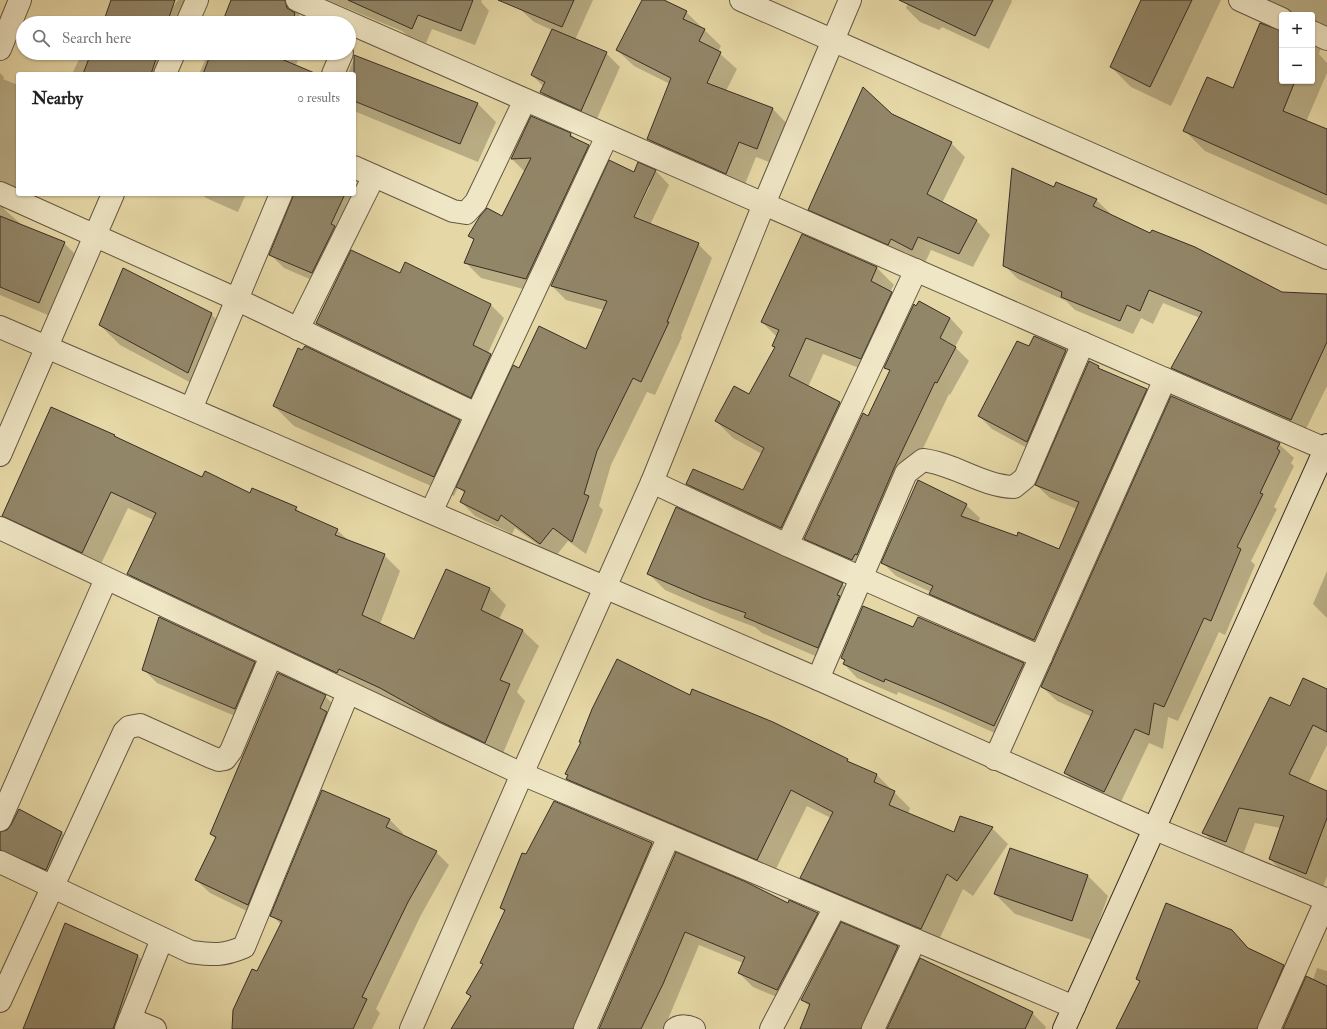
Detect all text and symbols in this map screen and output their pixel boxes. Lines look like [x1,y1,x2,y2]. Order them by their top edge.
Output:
map controls [1279,12,1315,84]
button: + [1279,12,1315,48]
search box [16,16,356,60]
icon: search [30,27,52,49]
text: Search here [62,29,131,48]
button: − [1279,48,1315,84]
text: Nearby [32,88,83,109]
text: 0 results [297,90,340,106]

